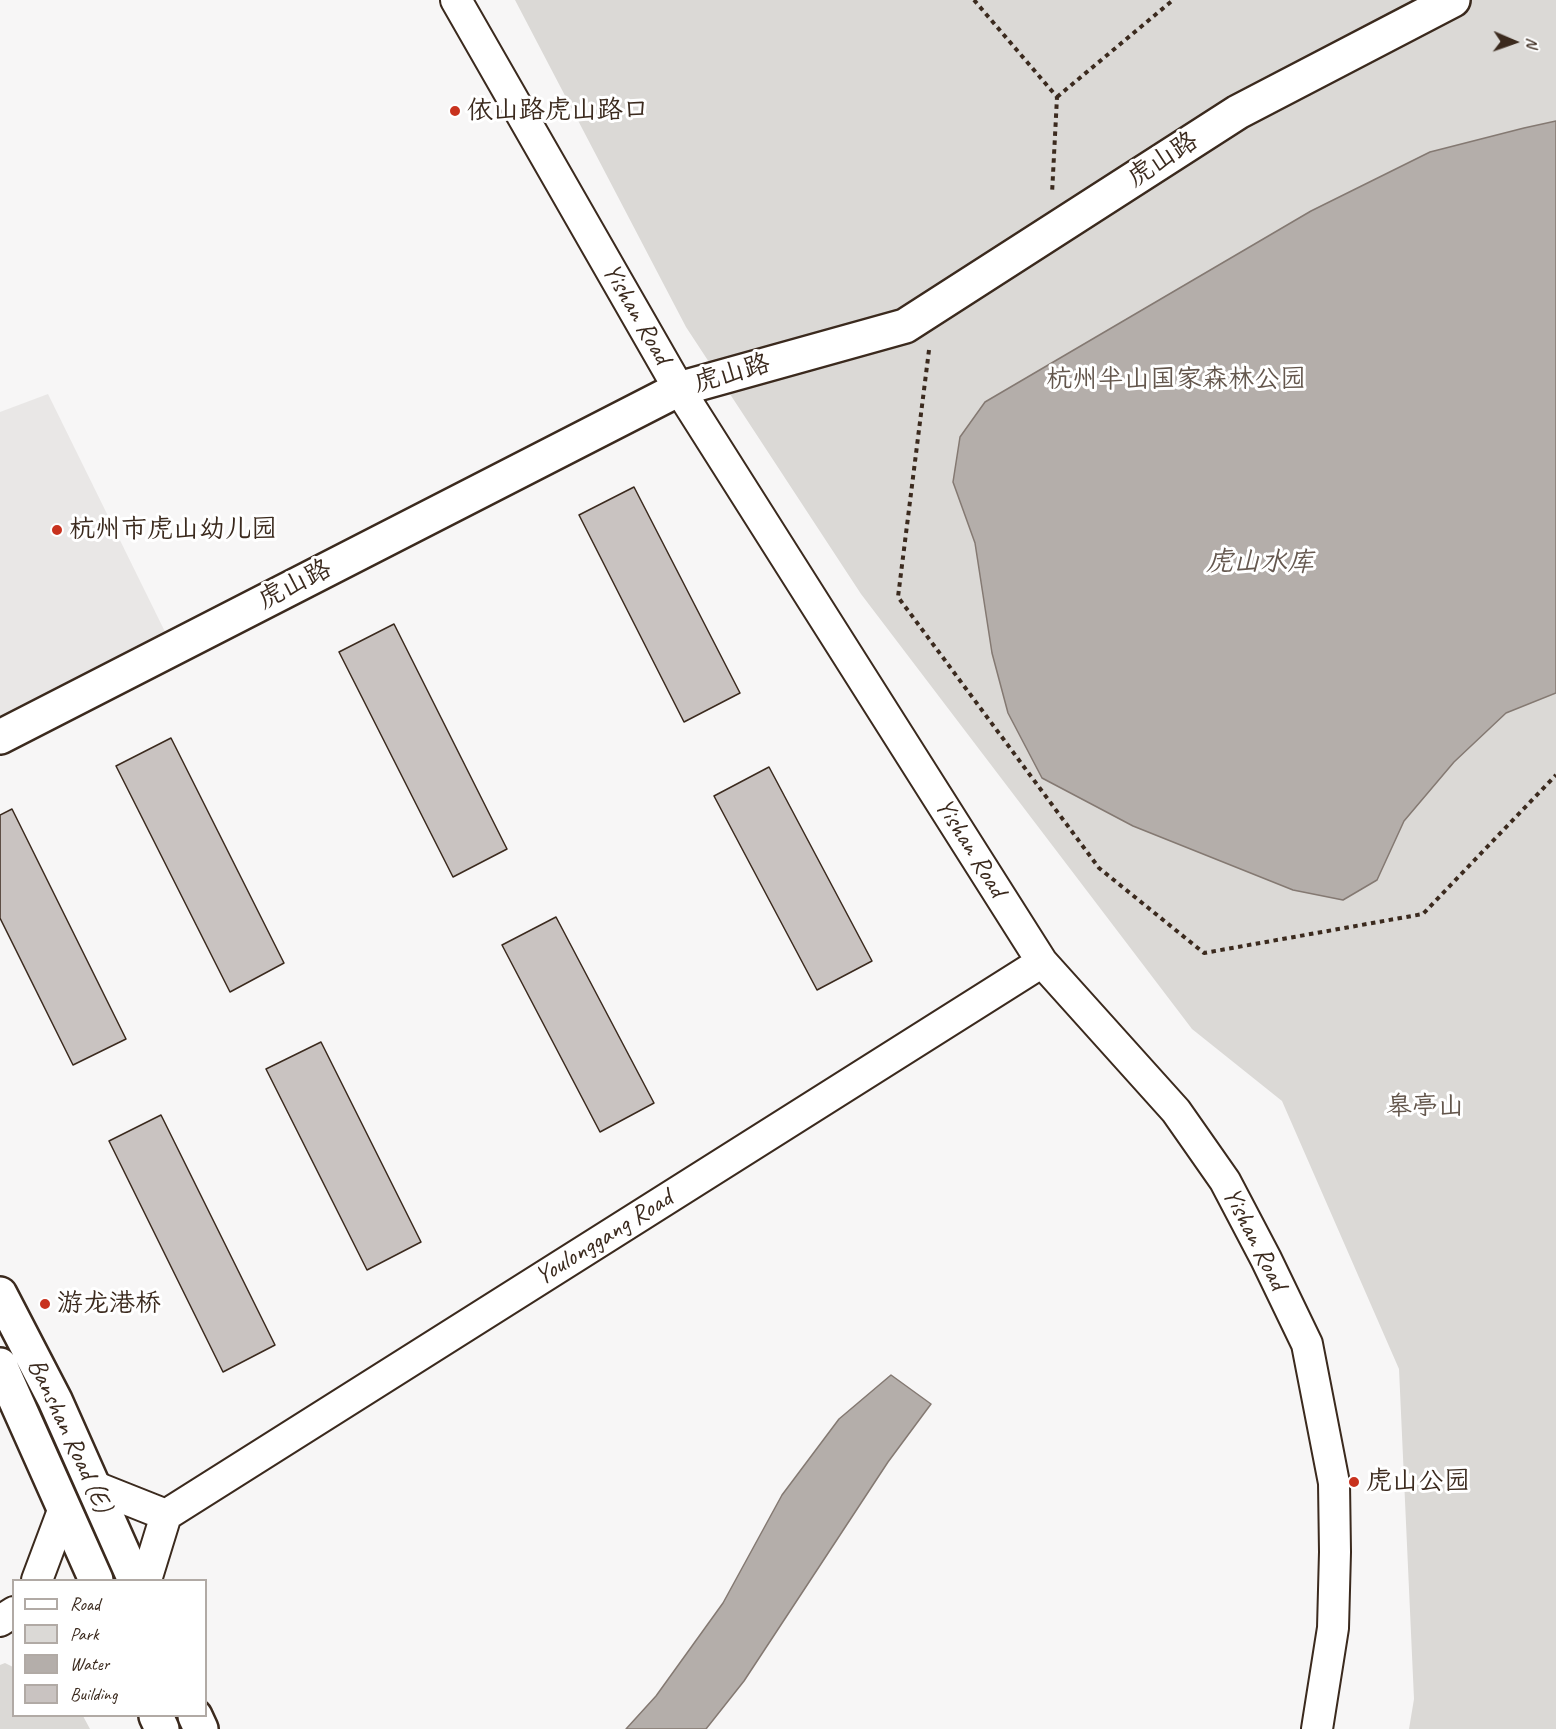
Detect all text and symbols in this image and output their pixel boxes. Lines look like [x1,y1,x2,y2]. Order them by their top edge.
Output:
north arrow [1484,12,1544,72]
text: N [1522,37,1542,48]
place label: 依山路虎山路口 [467,95,649,127]
marker: 依山路虎山路口 [448,104,462,118]
street label: 虎山路 [1122,126,1204,194]
street label: Yishan Road [595,258,677,370]
street label: 虎山路 [690,348,774,400]
park label: 杭州半山国家森林公园 [1046,364,1306,396]
place label: 杭州市虎山幼儿园 [69,514,277,546]
marker: 杭州市虎山幼儿园 [50,523,64,537]
water label: 虎山水库 [1206,547,1314,579]
street label: 虎山路 [253,553,337,617]
street label: Yishan Road [927,793,1013,903]
park label: 皋亭山 [1386,1091,1464,1123]
street label: Youlonggang Road [530,1183,678,1293]
street label: Yishan Road [1215,1183,1293,1295]
place label: 游龙港桥 [57,1288,161,1320]
marker: 游龙港桥 [38,1297,52,1311]
street label: Banshan Road (E) [20,1354,118,1518]
place label: 虎山公园 [1366,1466,1470,1498]
marker: 虎山公园 [1347,1475,1361,1489]
legend [12,1579,207,1717]
text: Road [70,1593,100,1615]
text: Park [70,1623,99,1645]
text: Water [70,1653,109,1675]
text: Building [70,1683,117,1705]

